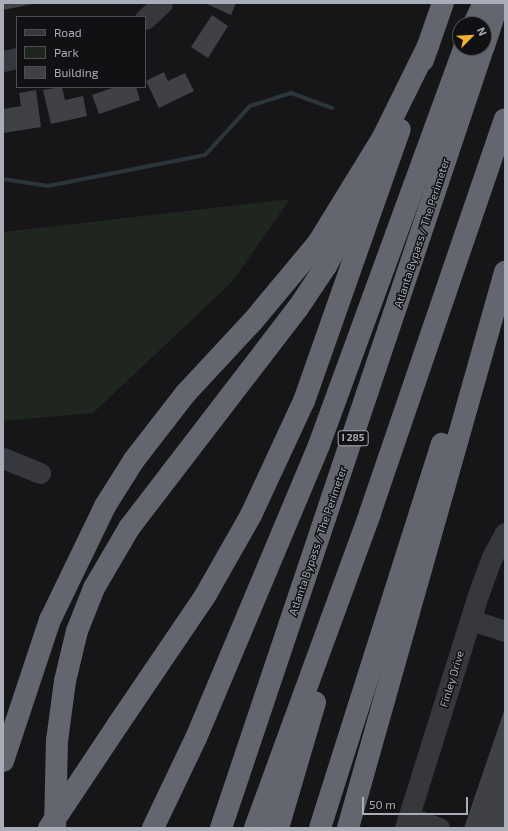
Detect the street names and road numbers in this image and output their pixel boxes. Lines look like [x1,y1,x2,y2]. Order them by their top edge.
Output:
street label: Atlanta Bypass / The Perimeter [391,156,453,310]
road number: I 285 [337,430,369,446]
street label: Atlanta Bypass / The Perimeter [286,465,350,617]
street label: Finley Drive [437,649,467,709]

